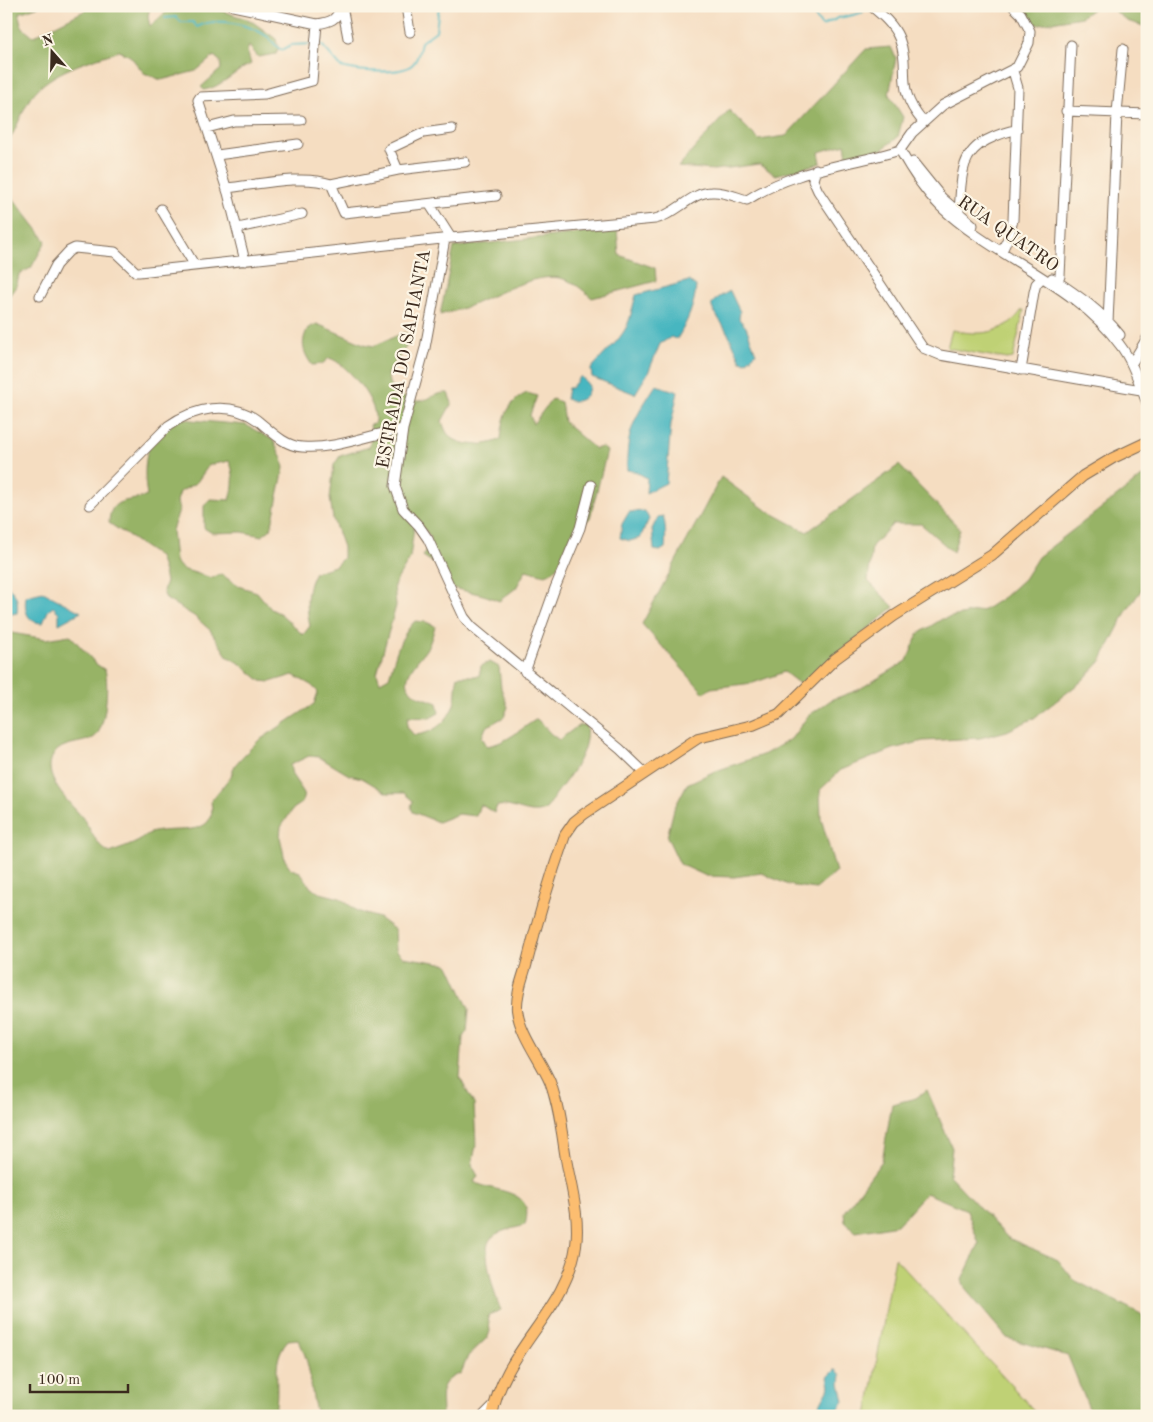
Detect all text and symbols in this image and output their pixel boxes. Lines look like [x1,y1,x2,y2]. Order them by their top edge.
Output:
north arrow [28,28,78,78]
text: N [40,32,56,49]
street label: RUA QUATRO [954,193,1062,275]
street label: ESTRADA DO SAPIANTA [374,248,434,470]
scale bar [30,1362,128,1394]
text: 100 m [38,1373,80,1388]

